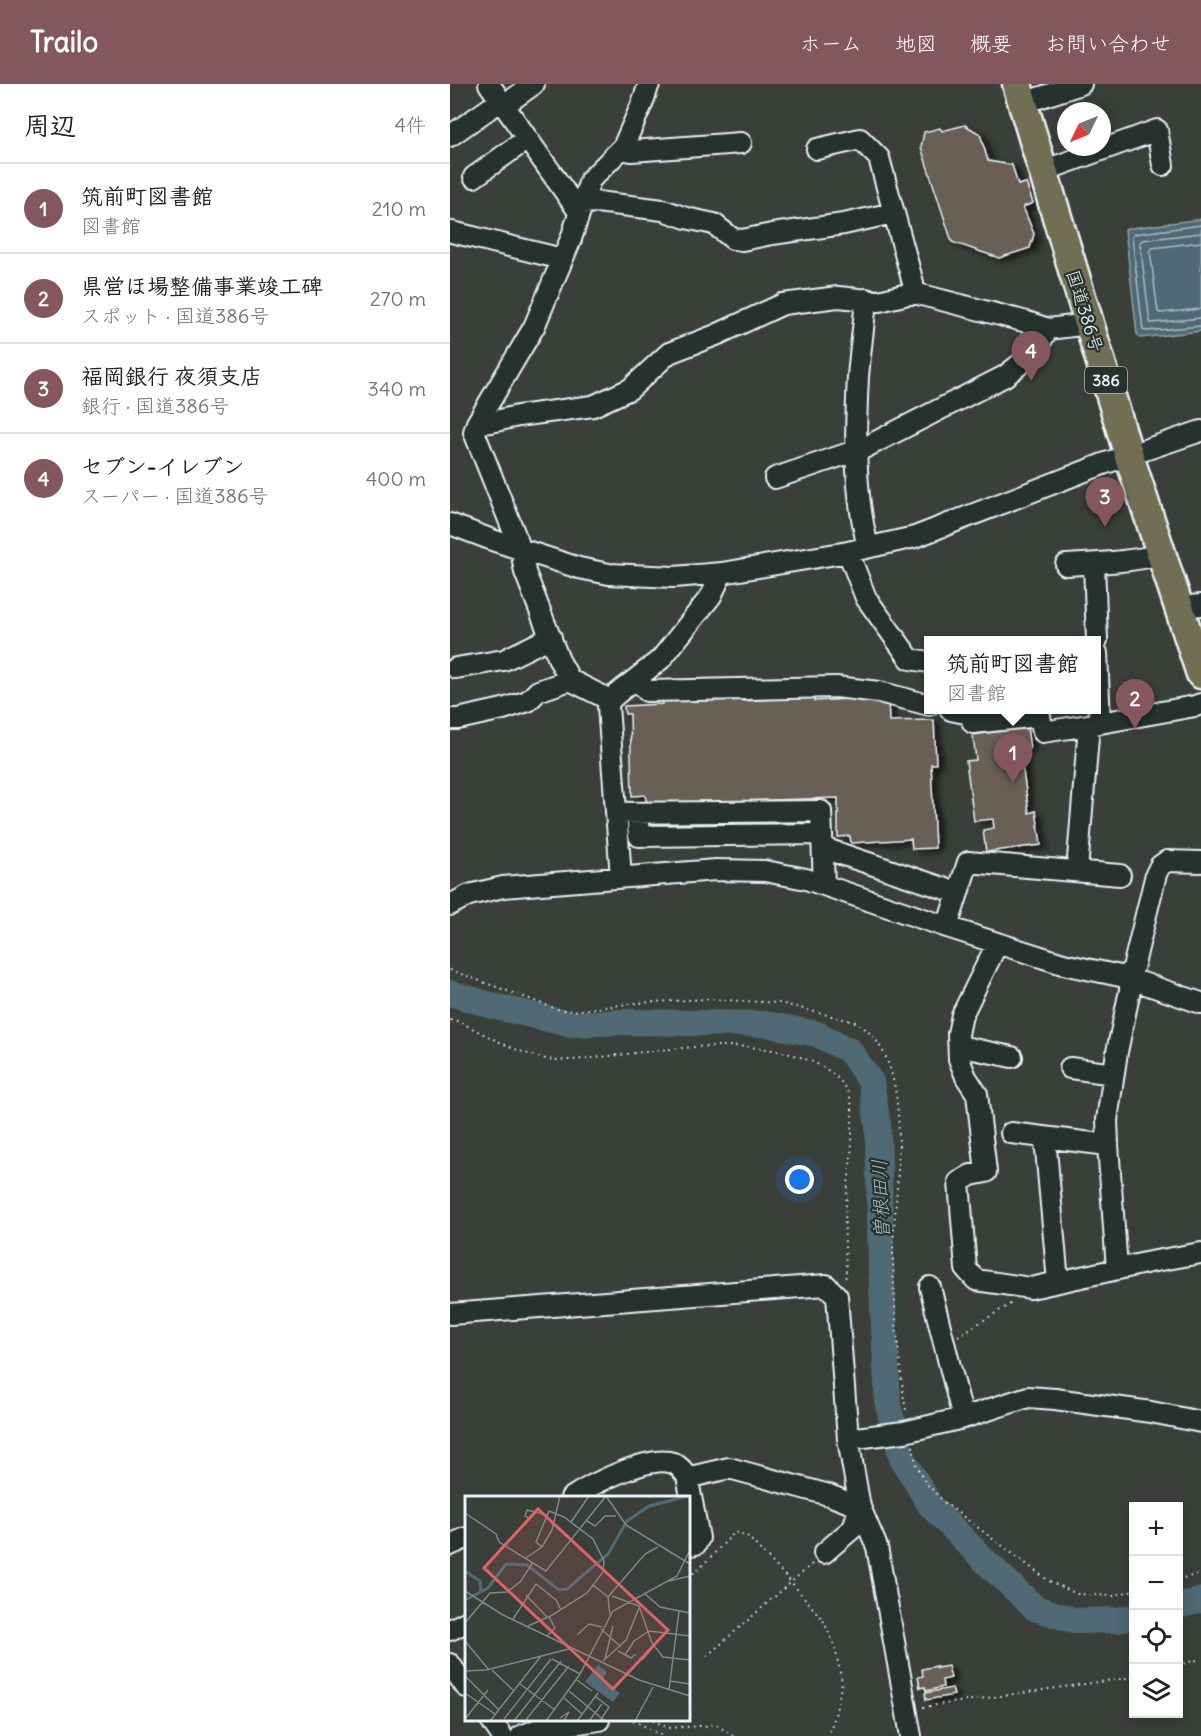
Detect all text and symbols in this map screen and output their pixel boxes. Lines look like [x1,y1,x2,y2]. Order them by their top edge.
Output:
text: Trailo [30,24,98,60]
text: ホーム [800,30,862,57]
text: 地図 [895,30,937,57]
text: 概要 [970,30,1012,57]
text: お問い合わせ [1045,30,1171,57]
north arrow [1057,102,1111,156]
text: 周辺 [24,109,76,142]
text: 4件 [394,112,426,137]
text: 筑前町図書館 [81,182,213,210]
text: 1 [40,196,47,221]
text: 210 m [372,196,426,221]
text: 図書館 [81,213,141,238]
street label: 国道386号 [1062,267,1108,355]
text: 県営ほ場整備事業竣工碑 [81,272,323,300]
text: 2 [38,286,49,311]
text: 270 m [370,286,426,311]
text: スポット · 国道386号 [81,303,269,328]
pin: 4 [1012,332,1050,381]
text: 福岡銀行 夜須支店 [81,362,262,390]
road number: 386 [1085,367,1127,393]
text: 3 [38,376,49,401]
text: 340 m [368,376,426,401]
text: 銀行 · 国道386号 [81,393,229,418]
text: セブン-イレブン [81,452,244,480]
text: 4 [38,466,49,491]
text: 400 m [366,466,426,491]
pin: 3 [1086,478,1124,527]
text: スーパー · 国道386号 [81,483,269,508]
popup [924,636,1101,714]
text: 筑前町図書館 [946,649,1079,677]
text: 図書館 [946,680,1006,705]
pin: 2 [1116,680,1154,729]
pin: 1 [994,734,1032,783]
water label: 曽根田川 [866,1159,894,1239]
your location [785,1165,814,1194]
inset map [465,1496,690,1721]
map controls [1129,1502,1183,1718]
button: + [1129,1502,1183,1556]
button: − [1129,1556,1183,1610]
button: locate [1129,1610,1183,1664]
button: layers [1129,1664,1183,1718]

